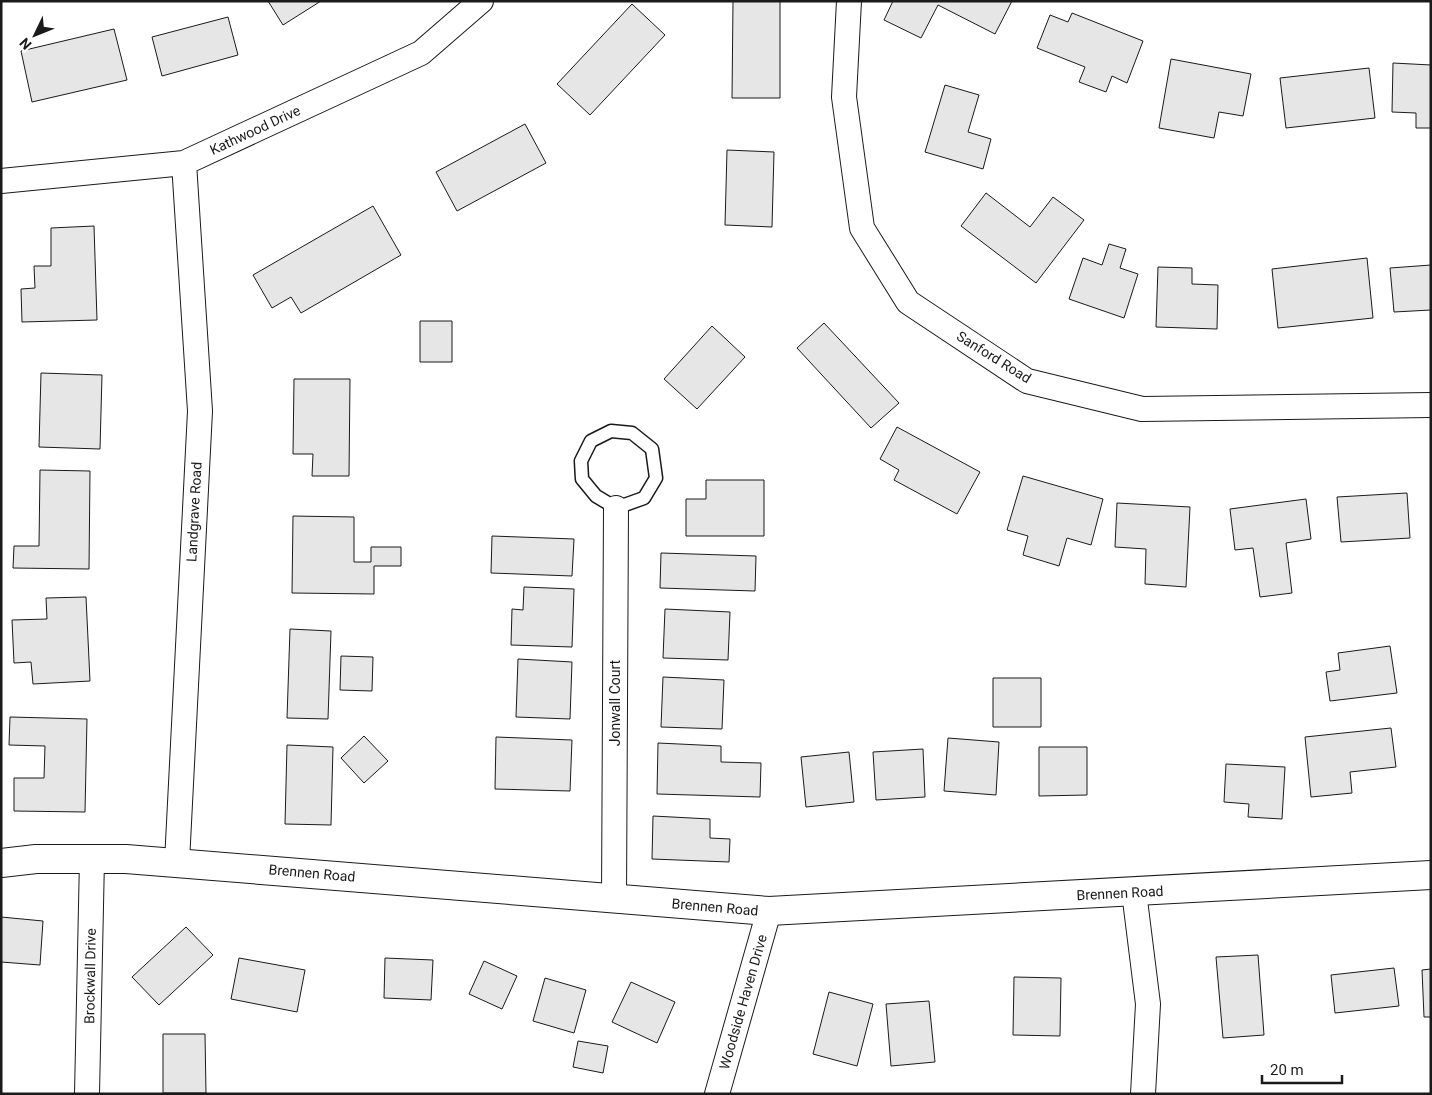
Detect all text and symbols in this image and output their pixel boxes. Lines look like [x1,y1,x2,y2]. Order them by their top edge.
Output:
north arrow [10,10,60,60]
text: N [16,35,35,53]
street label: Kathwood Drive [207,102,303,158]
street label: Sanford Road [954,328,1034,386]
street label: Landgrave Road [183,461,205,563]
street label: Jonwall Court [607,659,623,746]
street label: Brennen Road [268,861,356,885]
street label: Brennen Road [1076,883,1164,903]
street label: Brennen Road [671,895,759,919]
street label: Brockwall Drive [81,928,99,1024]
street label: Woodside Haven Drive [716,933,770,1071]
scale bar [1262,1052,1342,1084]
text: 20 m [1270,1061,1304,1079]

